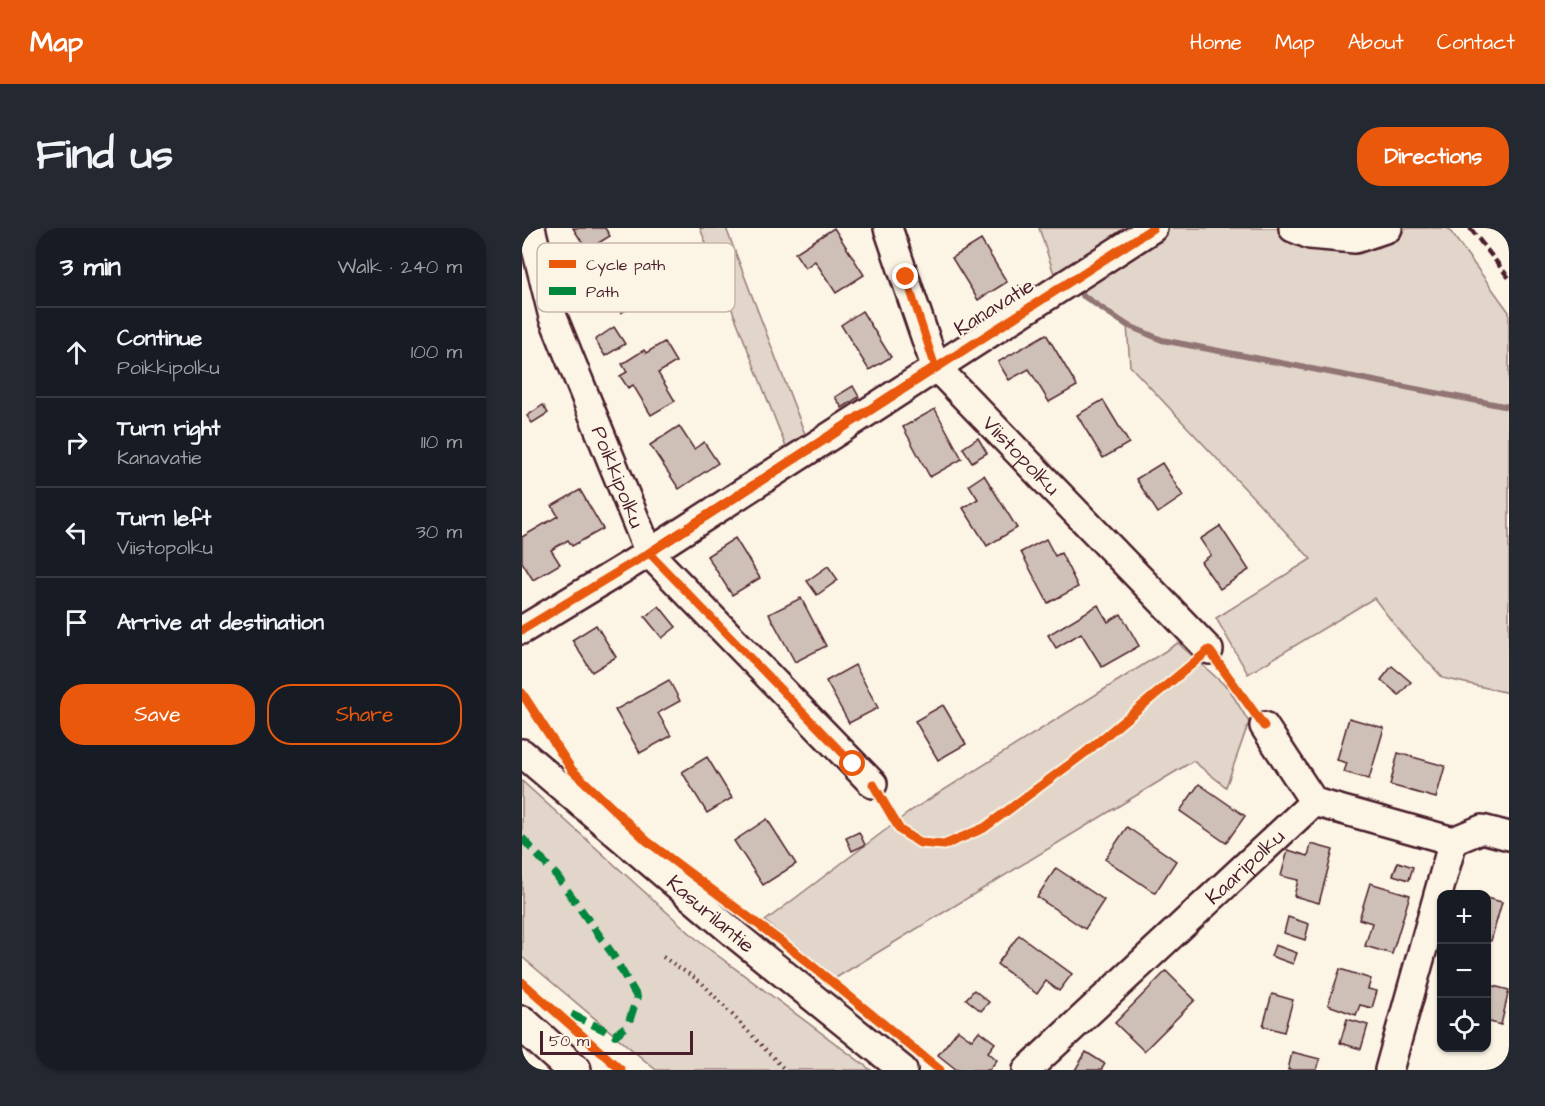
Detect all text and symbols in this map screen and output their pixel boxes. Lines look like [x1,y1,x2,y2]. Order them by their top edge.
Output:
text: Map [30,23,83,62]
text: Home [1190,28,1242,57]
text: Map [1275,28,1315,57]
text: About [1348,28,1404,57]
text: Contact [1437,28,1515,57]
text: Find us [36,127,173,185]
button: Directions [1357,127,1509,186]
legend [537,243,735,312]
text: 3 min [60,249,121,285]
text: Walk · 240 m [338,253,462,281]
text: Cycle path [586,254,665,277]
route end [892,263,918,289]
street label: Kanavatie [948,271,1040,343]
text: Path [586,281,619,303]
text: Continue [117,323,202,354]
icon: ahead [60,336,93,369]
text: 100 m [411,338,462,366]
text: Poikkipolku [117,354,220,382]
street label: Viistopolku [976,409,1067,502]
text: Turn right [117,413,220,444]
street label: Poikkipolku [584,421,652,532]
icon: right [60,426,93,459]
text: 110 m [421,428,462,456]
text: Kanavatie [117,444,202,472]
text: Turn left [117,503,211,534]
icon: left [60,516,93,549]
text: 30 m [416,518,462,546]
text: Viistopolku [117,534,213,562]
icon: arrive [60,606,93,639]
text: Arrive at destination [117,607,324,638]
button: Save [60,684,255,745]
button: Share [267,684,462,745]
route start [839,750,865,776]
street label: Kaaripolku [1199,822,1291,911]
street label: Kasurilantie [661,868,761,959]
map controls [1437,890,1491,1052]
button: + [1437,890,1491,944]
button: − [1437,944,1491,998]
button: locate [1437,998,1491,1052]
scale bar [540,1028,693,1056]
text: 50 m [549,1030,589,1052]

